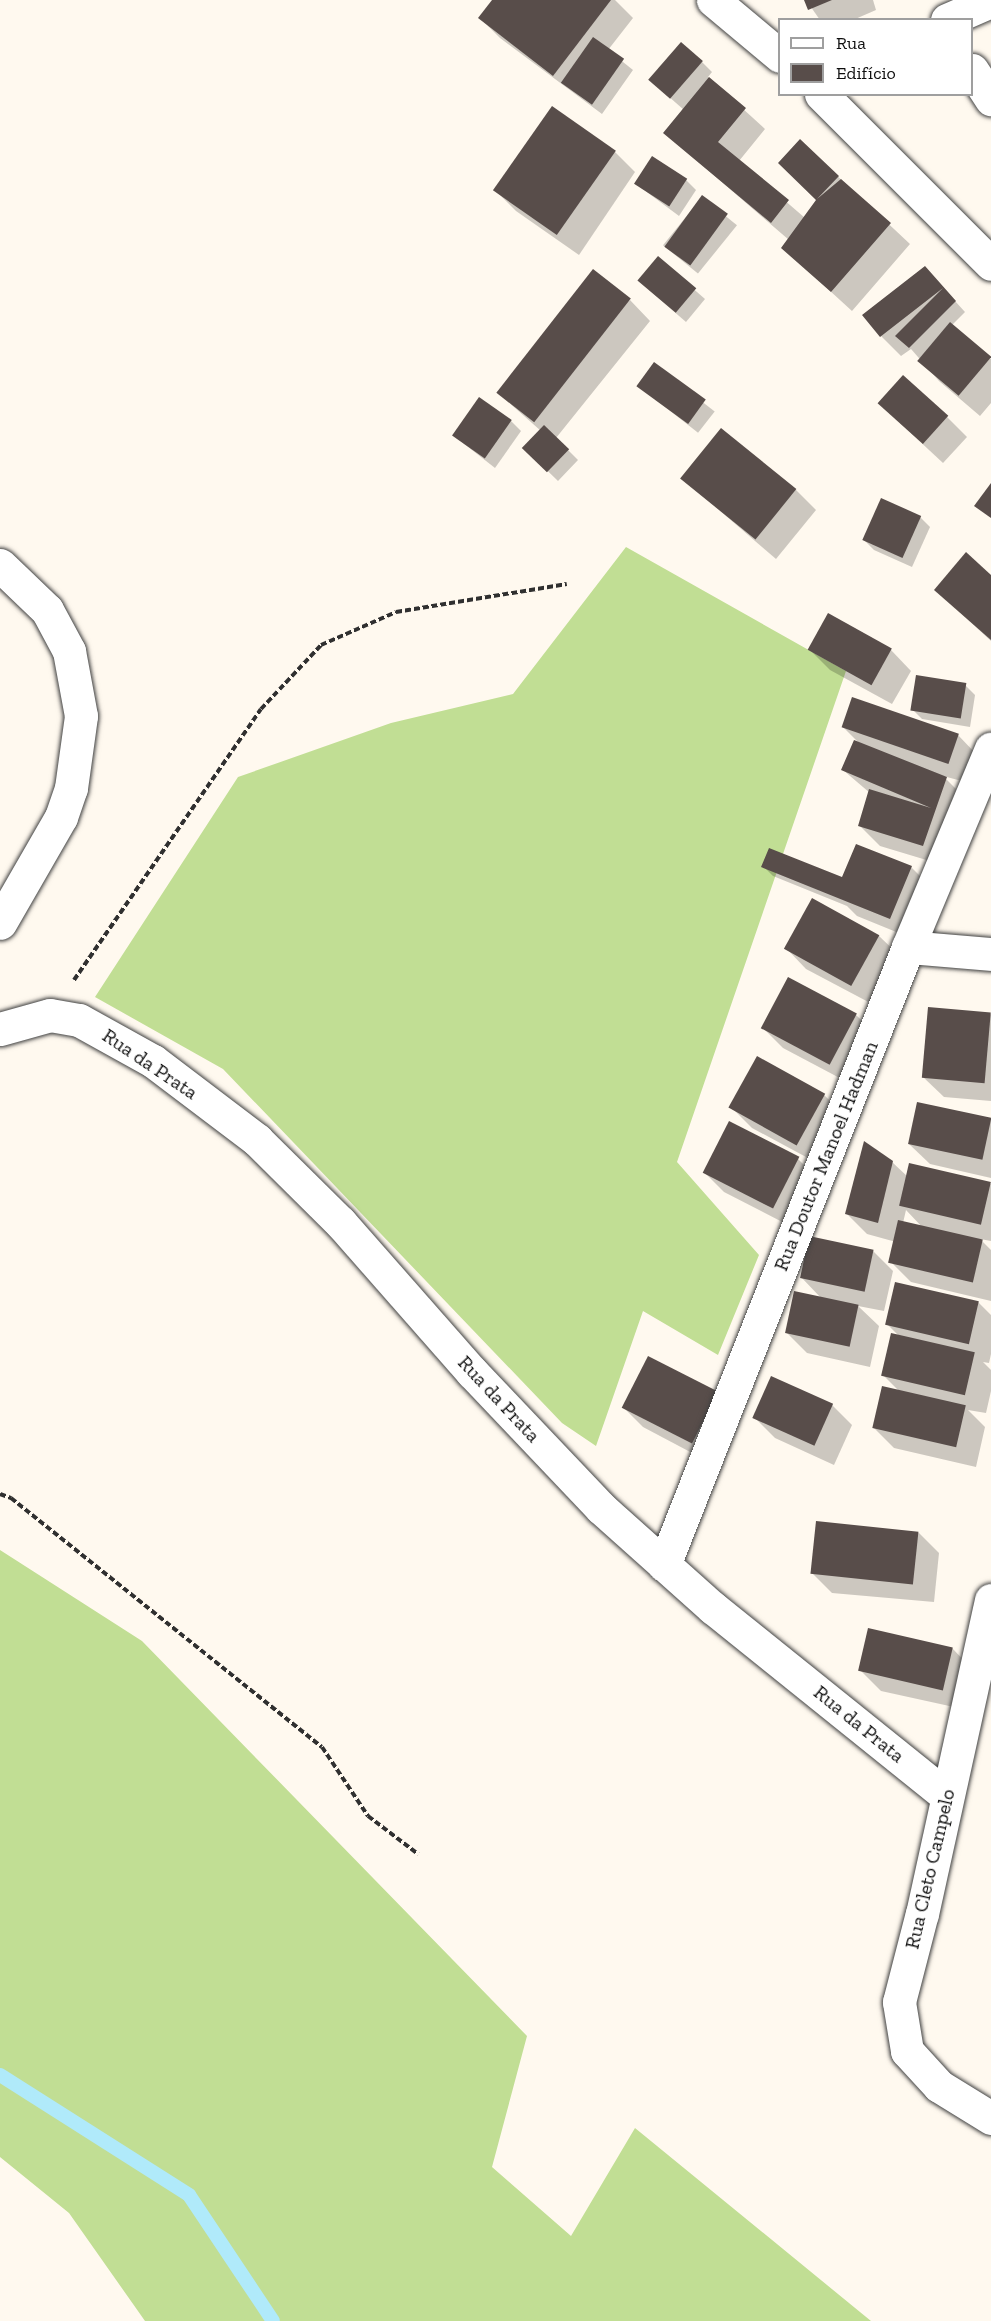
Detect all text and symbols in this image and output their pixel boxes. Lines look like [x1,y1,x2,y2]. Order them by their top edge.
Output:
legend [778,18,973,96]
text: Rua [836,32,866,54]
text: Edifício [836,62,896,84]
street label: Rua da Prata [98,1023,202,1105]
street label: Rua Doutor Manoel Hadman [769,1037,883,1275]
street label: Rua da Prata [453,1351,545,1447]
street label: Rua da Prata [809,1680,909,1768]
street label: Rua Cleto Campelo [900,1787,960,1951]

